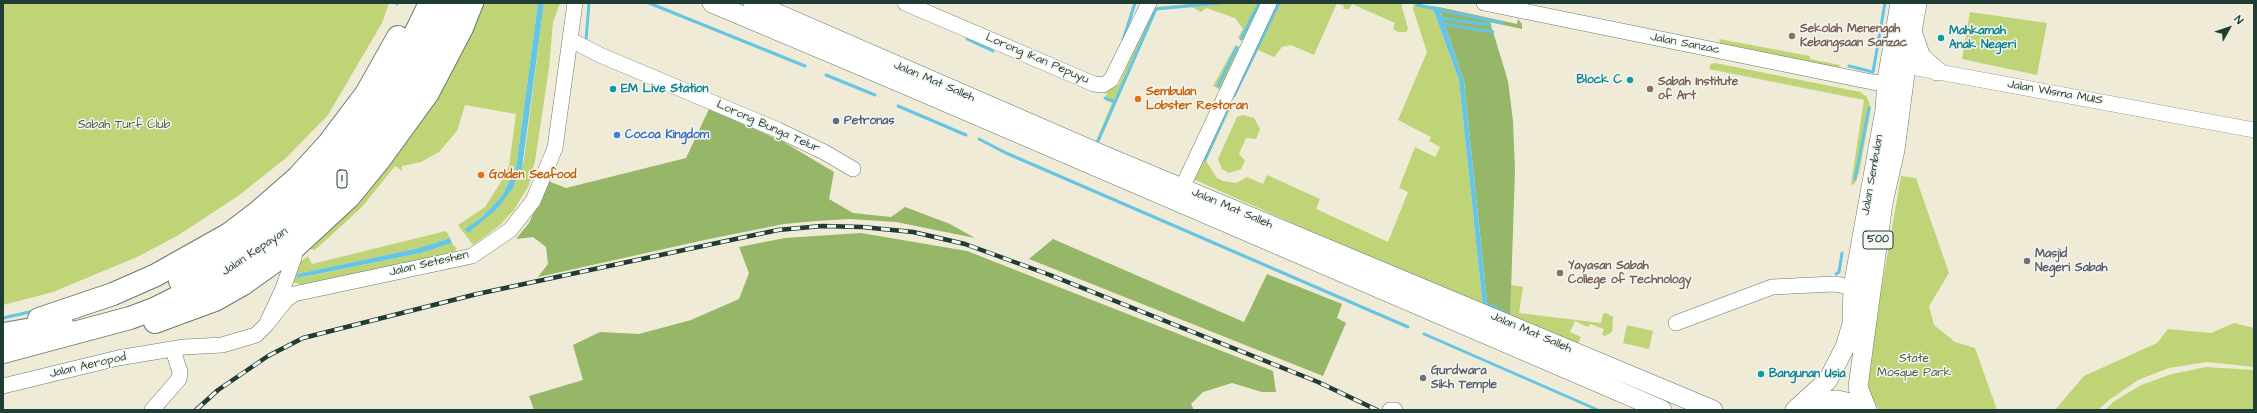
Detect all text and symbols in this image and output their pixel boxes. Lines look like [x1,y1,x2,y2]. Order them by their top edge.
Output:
north arrow [2209,8,2249,48]
text: N [2231,12,2247,27]
place label: Sekolah Menengah Kebangsaan Sanzac [1800,22,1907,50]
place label: Mahkamah Anak Negeri [1949,24,2016,52]
street label: Jalan Sanzac [1649,30,1721,58]
street label: Lorong Ikan Pepuyu [983,31,1091,87]
marker: Sekolah Menengah Kebangsaan Sanzac [1787,31,1797,41]
marker: Mahkamah Anak Negeri [1936,33,1946,43]
street label: Jalan Mat Salleh [891,58,977,106]
place label: Block C [1577,73,1622,87]
marker: Block C [1625,75,1635,85]
place label: Sabah Institute of Art [1658,75,1738,103]
street label: Jalan Wisma MUIS [2006,78,2104,108]
place label: EM Live Station [621,82,709,96]
marker: EM Live Station [608,84,618,94]
marker: Sabah Institute of Art [1645,84,1655,94]
place label: Sembulan Lobster Restoran [1146,85,1248,113]
marker: Sembulan Lobster Restoran [1133,94,1143,104]
street label: Lorong Bunga Telur [714,98,822,156]
place label: Petronas [844,114,894,128]
marker: Petronas [831,116,841,126]
park label: Sabah Turf Club [78,118,170,132]
place label: Cocoa Kingdom [625,128,709,142]
marker: Cocoa Kingdom [612,130,622,140]
street label: Jalan Sembulan [1859,134,1887,216]
place label: Golden Seafood [489,168,576,182]
road number: 1 [337,170,347,188]
marker: Golden Seafood [476,170,486,180]
street label: Jalan Mat Salleh [1189,185,1275,233]
street label: Jalan Kepayan [219,225,291,279]
road number: 500 [1863,231,1893,249]
place label: Masjid Negeri Sabah [2035,247,2108,275]
street label: Jalan Seteshen [388,248,470,280]
marker: Masjid Negeri Sabah [2022,256,2032,266]
place label: Yayasan Sabah College of Technology [1568,259,1691,287]
marker: Yayasan Sabah College of Technology [1555,268,1565,278]
street label: Jalan Mat Salleh [1488,309,1574,357]
street label: Jalan Aeropod [48,350,128,382]
park label: State Mosque Park [1877,352,1951,380]
place label: Gurdwara Sikh Temple [1431,364,1497,392]
place label: Bangunan Usia [1769,367,1846,381]
marker: Bangunan Usia [1756,369,1766,379]
marker: Gurdwara Sikh Temple [1418,373,1428,383]

